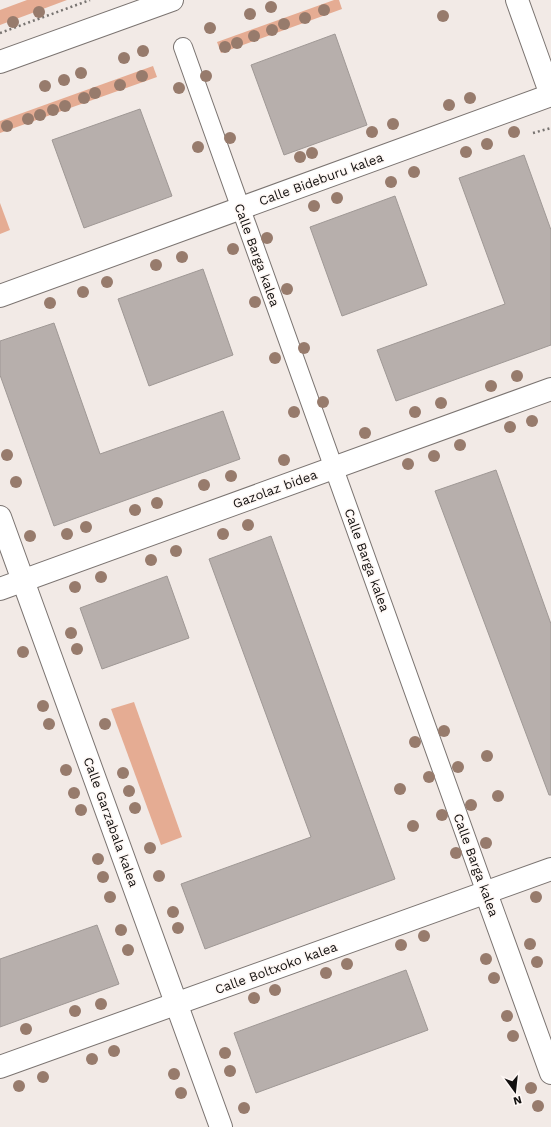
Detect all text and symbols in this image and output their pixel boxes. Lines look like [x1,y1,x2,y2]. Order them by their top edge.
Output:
street label: Calle Bideburu kalea [257,149,386,208]
street label: Calle Barga kalea [231,201,283,309]
street label: Gazolaz bidea [231,467,320,511]
street label: Calle Barga kalea [341,506,393,614]
street label: Calle Garzabala kalea [81,755,142,890]
street label: Calle Barga kalea [450,811,502,919]
street label: Calle Boltxoko kalea [213,939,340,997]
north arrow [495,1071,535,1111]
text: N [512,1093,523,1108]

